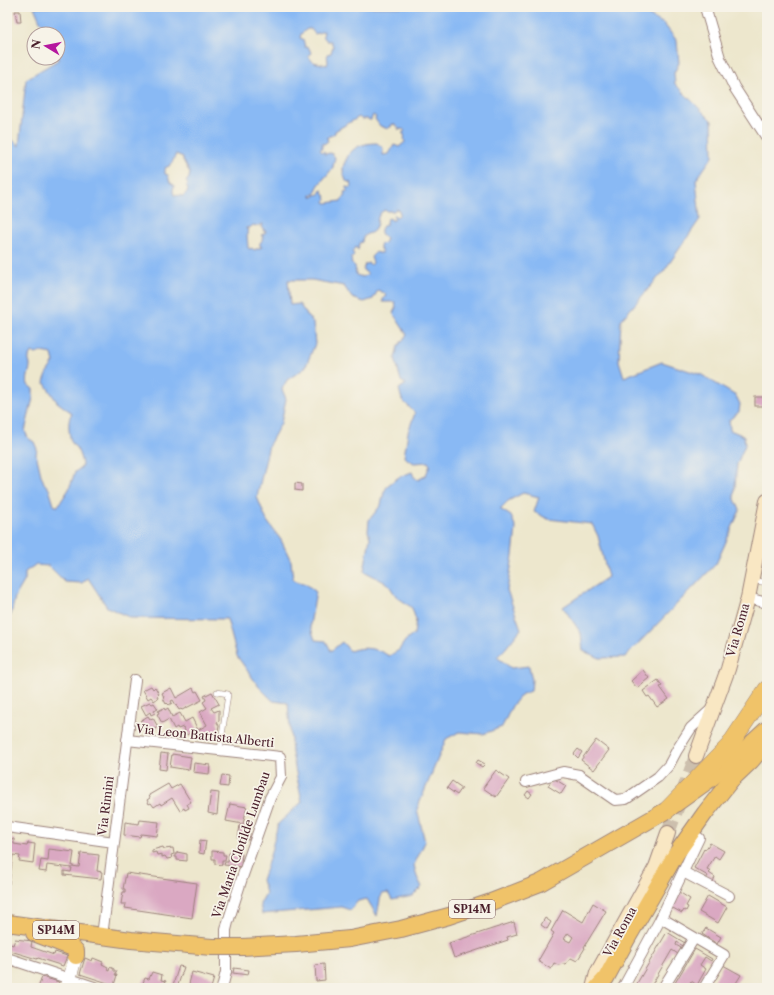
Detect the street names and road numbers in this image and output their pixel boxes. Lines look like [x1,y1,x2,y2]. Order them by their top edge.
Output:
street label: Via Roma [722,601,753,659]
street label: Via Leon Battista Alberti [134,721,275,750]
street label: Via Maria Clotilde Lumbau [208,769,273,921]
street label: Via Rimini [94,775,117,838]
road number: SP14M [449,900,495,918]
street label: Via Roma [599,903,640,960]
road number: SP14M [33,921,79,939]

